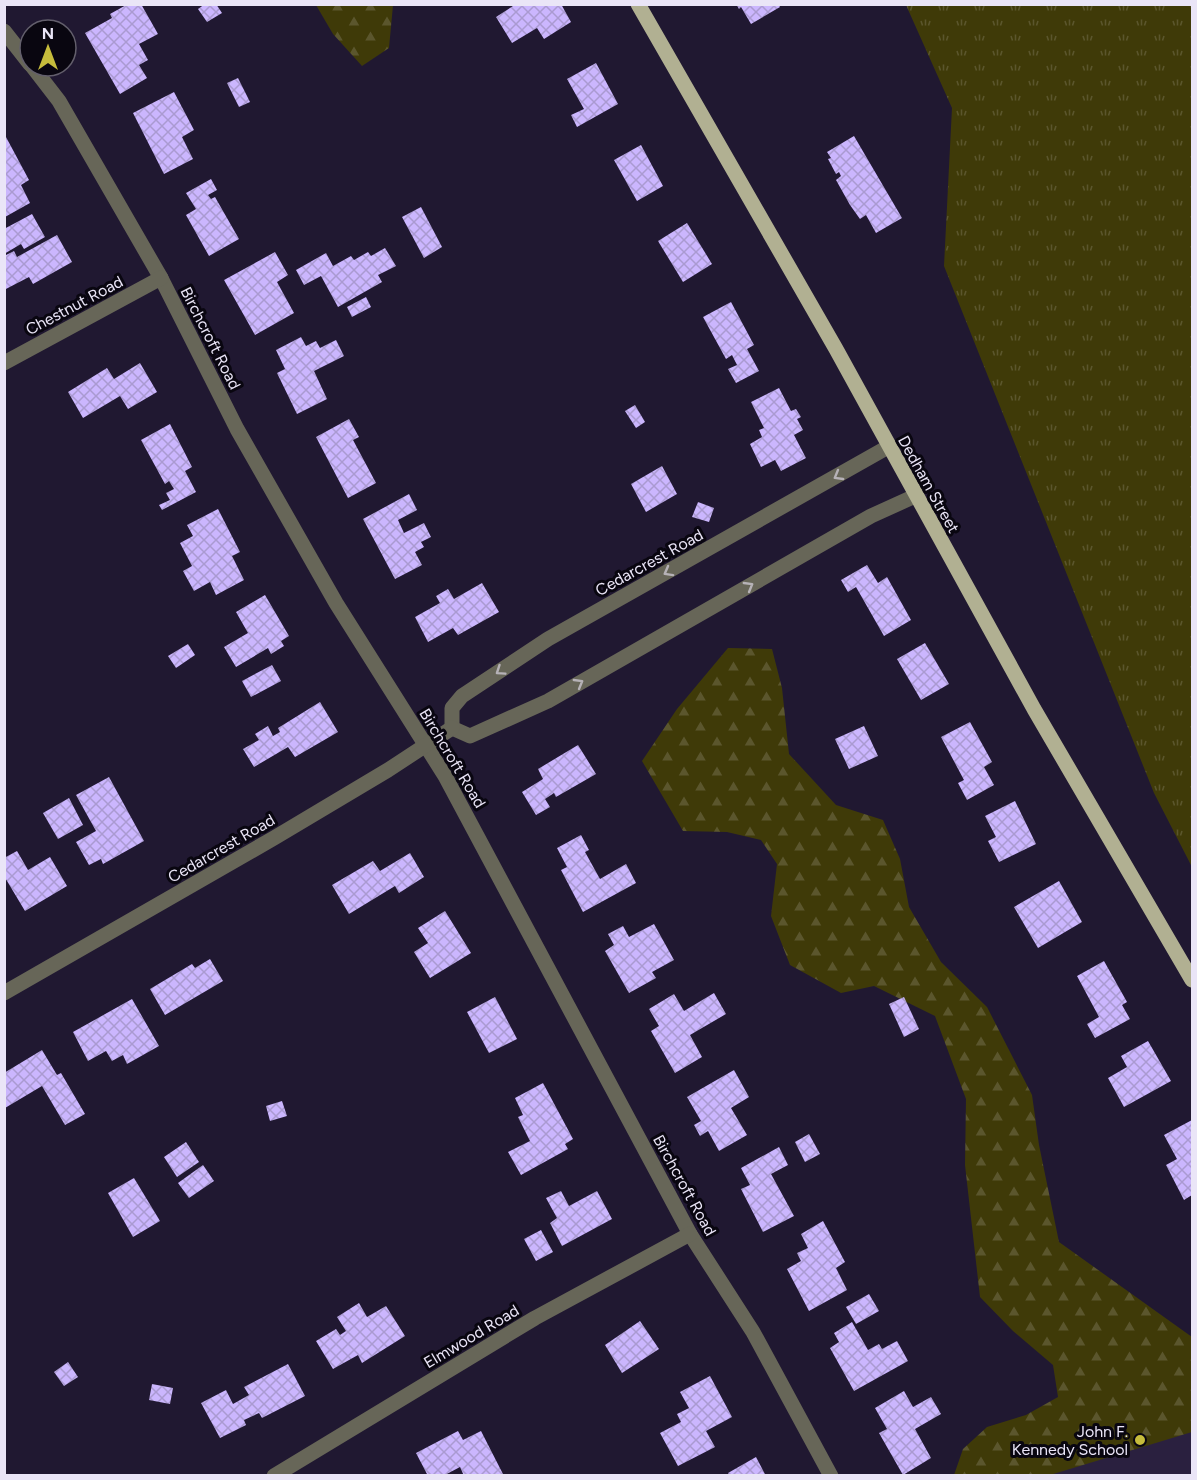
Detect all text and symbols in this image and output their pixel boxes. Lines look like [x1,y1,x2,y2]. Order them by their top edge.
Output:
north arrow [18,18,78,78]
text: N [42,24,54,43]
street label: Chestnut Road [22,272,126,339]
street label: Birchcroft Road [177,284,245,393]
street label: Dedham Street [894,432,963,536]
one-way arrow [833,469,844,480]
street label: Cedarcrest Road [592,525,706,600]
one-way arrow [664,565,674,576]
one-way arrow [742,582,753,593]
one-way arrow [496,664,507,675]
one-way arrow [573,678,583,690]
street label: Birchcroft Road [415,705,490,811]
street label: Cedarcrest Road [164,810,278,887]
street label: Birchcroft Road [649,1131,720,1239]
street label: Elmwood Road [420,1301,522,1372]
place label: John F. Kennedy School [1012,1422,1128,1459]
marker: John F. Kennedy School [1133,1433,1147,1447]

